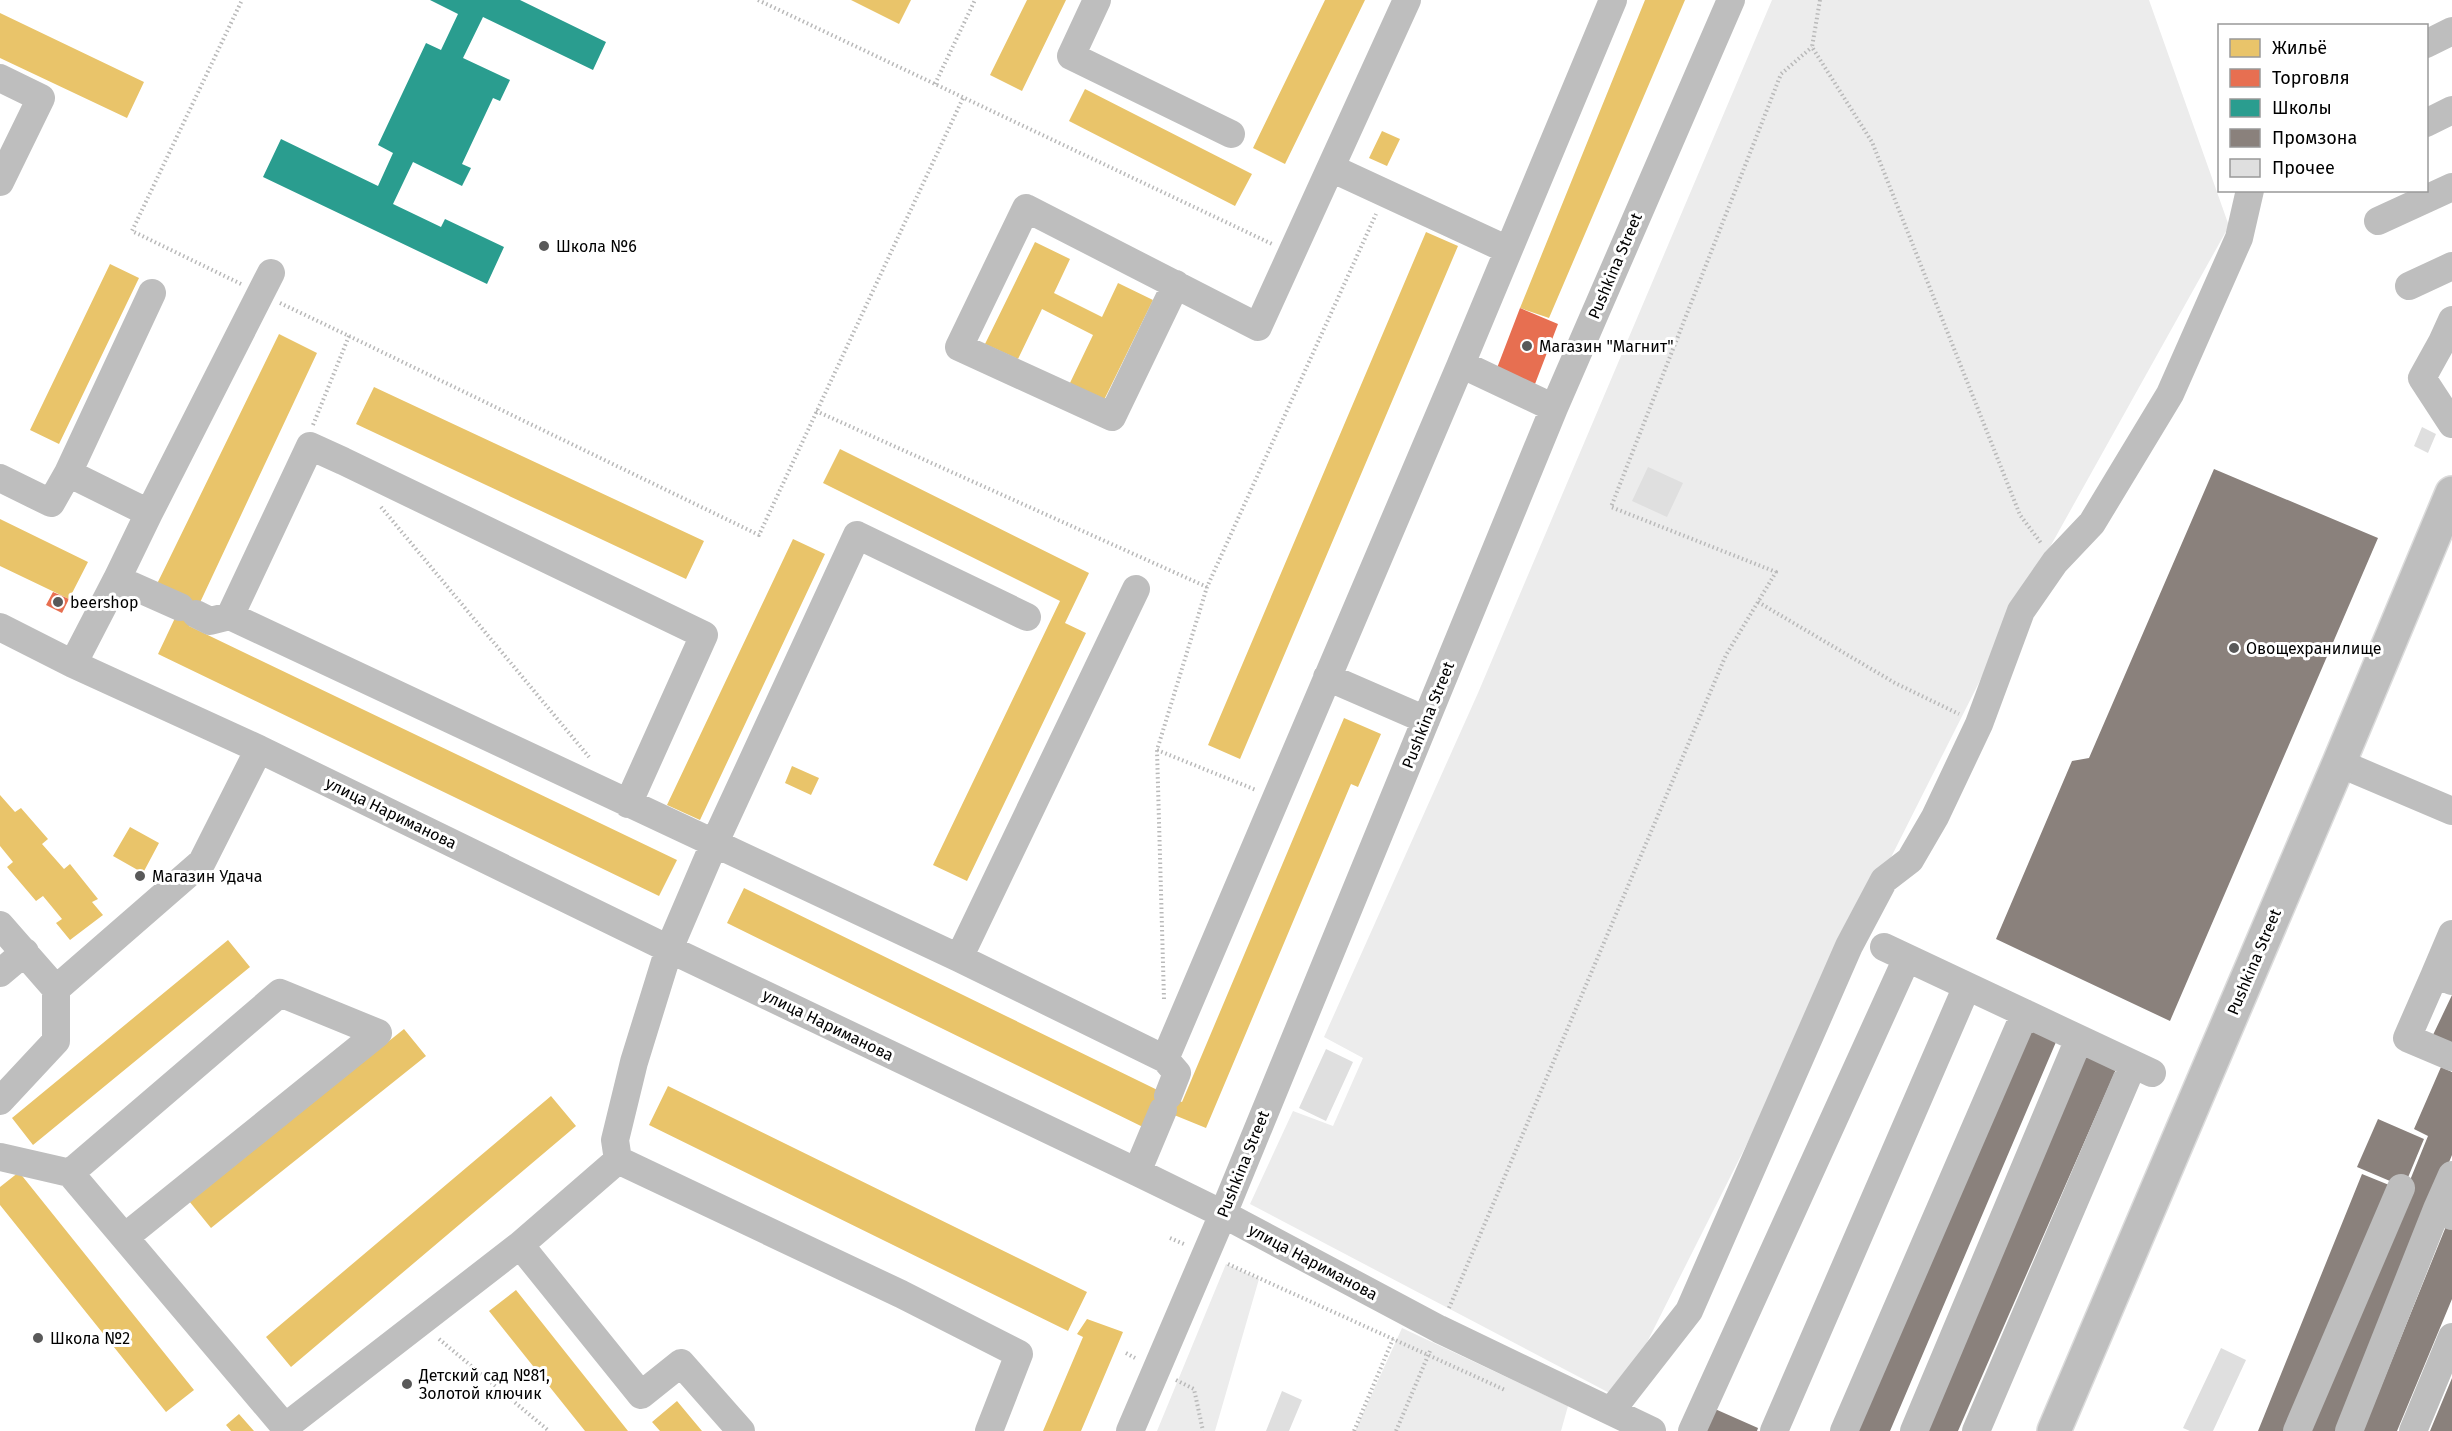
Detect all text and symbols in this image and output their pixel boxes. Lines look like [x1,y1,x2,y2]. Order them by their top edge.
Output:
legend [2218,24,2428,192]
text: Жильё [2272,37,2327,59]
text: Торговля [2272,67,2350,89]
text: Школы [2272,97,2332,119]
text: Промзона [2272,127,2357,149]
text: Прочее [2272,157,2335,179]
street label: Pushkina Street [1584,210,1646,322]
place label: Школа №6 [556,237,637,256]
marker: Школа №6 [537,239,551,253]
place label: Магазин "Магнит" [1539,337,1674,356]
marker: Магазин "Магнит" [1520,339,1534,353]
place label: beershop [70,593,139,612]
marker: beershop [51,595,65,609]
place label: Овощехранилище [2246,639,2382,658]
marker: Овощехранилище [2227,641,2241,655]
street label: Pushkina Street [1398,659,1458,771]
street label: улица Нариманова [322,773,460,853]
place label: Магазин Удача [152,867,262,886]
marker: Магазин Удача [133,869,147,883]
street label: Pushkina Street [2223,906,2285,1018]
street label: улица Нариманова [759,985,897,1065]
street label: Pushkina Street [1213,1108,1273,1220]
street label: улица Нариманова [1245,1220,1381,1304]
place label: Школа №2 [50,1329,130,1348]
marker: Школа №2 [31,1331,45,1345]
place label: Детский сад №81, Золотой ключик [418,1366,550,1403]
marker: Детский сад №81, Золотой ключик [400,1377,414,1391]

